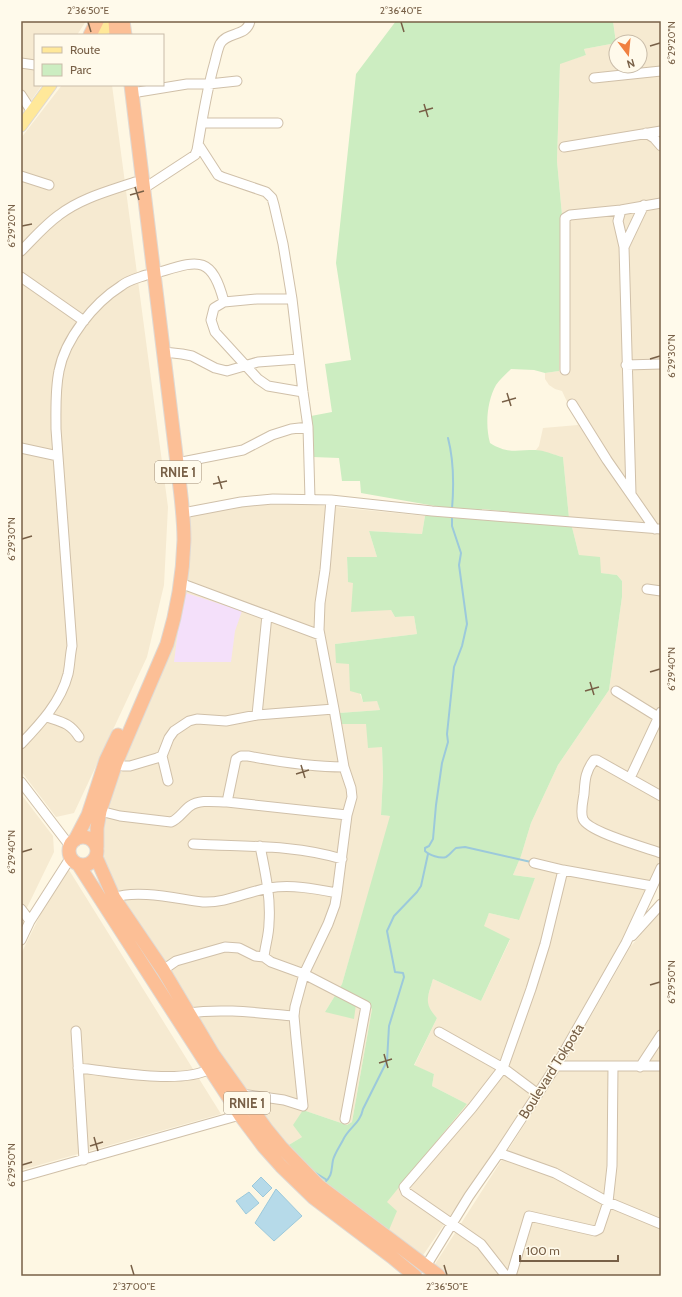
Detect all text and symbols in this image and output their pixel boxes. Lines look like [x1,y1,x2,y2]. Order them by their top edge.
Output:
text: 2°36'50"E [67,4,110,17]
text: 2°36'40"E [380,4,423,17]
text: 6°29'20"N [665,21,678,65]
legend [34,34,164,86]
north arrow [608,34,648,74]
text: Route [70,42,100,57]
text: N [625,56,636,71]
text: Parc [70,62,92,77]
text: 6°29'20"N [5,204,18,248]
text: 6°29'30"N [665,334,678,378]
road number: RNIE 1 [155,461,201,483]
text: 6°29'30"N [5,517,18,561]
text: 6°29'40"N [665,647,678,691]
text: 6°29'40"N [5,830,18,874]
text: 6°29'50"N [665,960,678,1004]
street label: Boulevard Tokpota [514,1020,588,1122]
road number: RNIE 1 [224,1092,270,1114]
text: 6°29'50"N [5,1143,18,1187]
scale bar [520,1237,618,1263]
text: 100 m [526,1243,560,1258]
text: 2°37'00"E [112,1280,156,1293]
text: 2°36'50"E [426,1280,469,1293]

